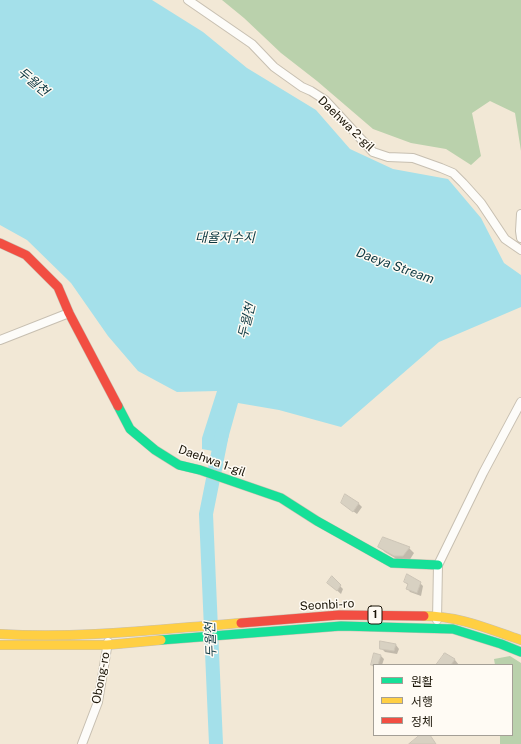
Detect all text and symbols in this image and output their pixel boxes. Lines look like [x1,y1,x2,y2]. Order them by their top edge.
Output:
water label: 두월천 [14,64,52,100]
street label: Daehwa 2-gil [315,93,377,155]
water label: 대율저수지 [195,230,255,246]
water label: Daeya Stream [354,245,436,287]
water label: 두월천 [235,302,259,340]
street label: Daehwa 1-gil [176,442,248,480]
street label: Seonbi-ro [299,596,355,614]
road number: 1 [368,606,382,624]
water label: 두월천 [203,622,219,658]
street label: Obong-ro [89,651,113,705]
legend [373,664,513,736]
text: 원활 [411,675,433,689]
text: 서행 [411,695,433,709]
text: 정체 [411,715,433,729]

